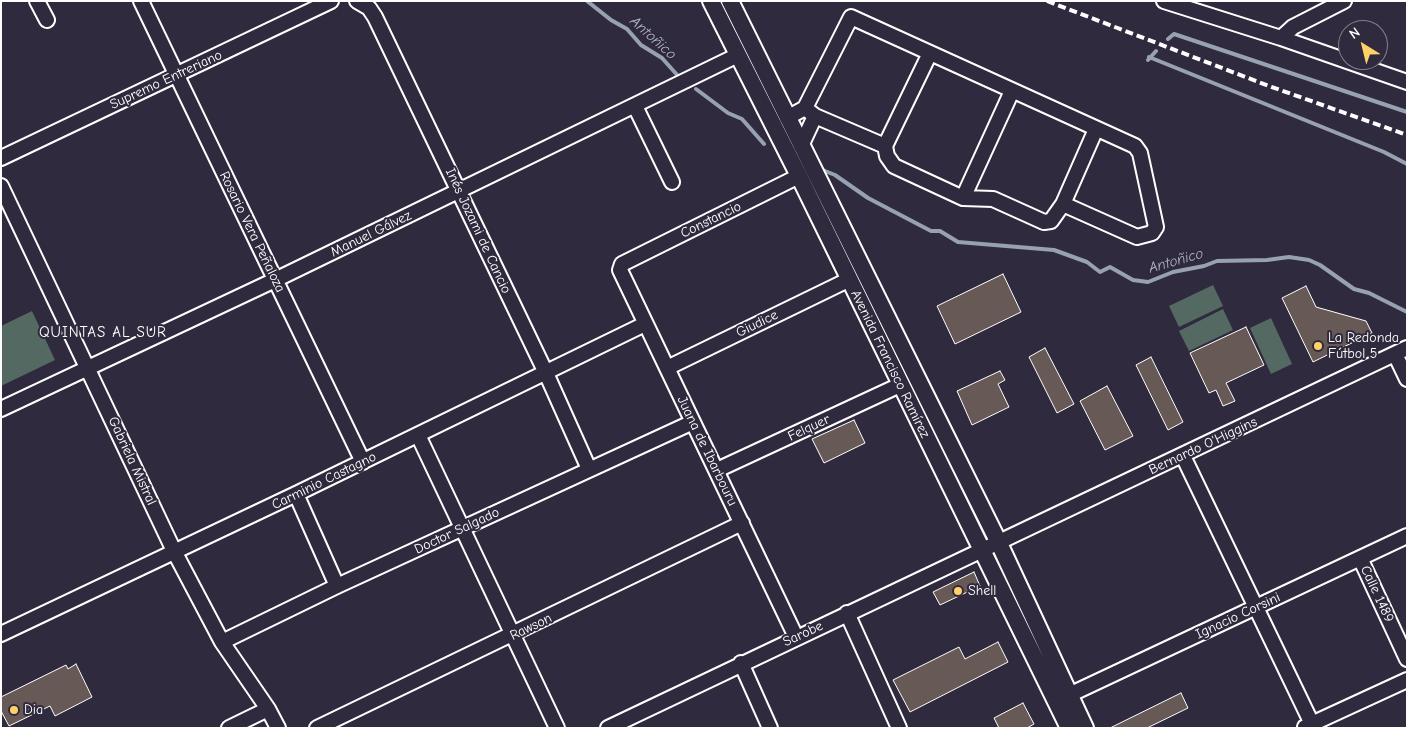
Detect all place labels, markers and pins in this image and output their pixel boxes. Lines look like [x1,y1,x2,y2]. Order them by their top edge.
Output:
place label: La Redonda Fútbol 5 [1328,330,1399,362]
marker: La Redonda Fútbol 5 [1312,340,1324,352]
place label: Shell [968,583,996,599]
marker: Shell [952,585,964,597]
place label: Dia [24,702,43,718]
marker: Dia [8,704,20,716]

